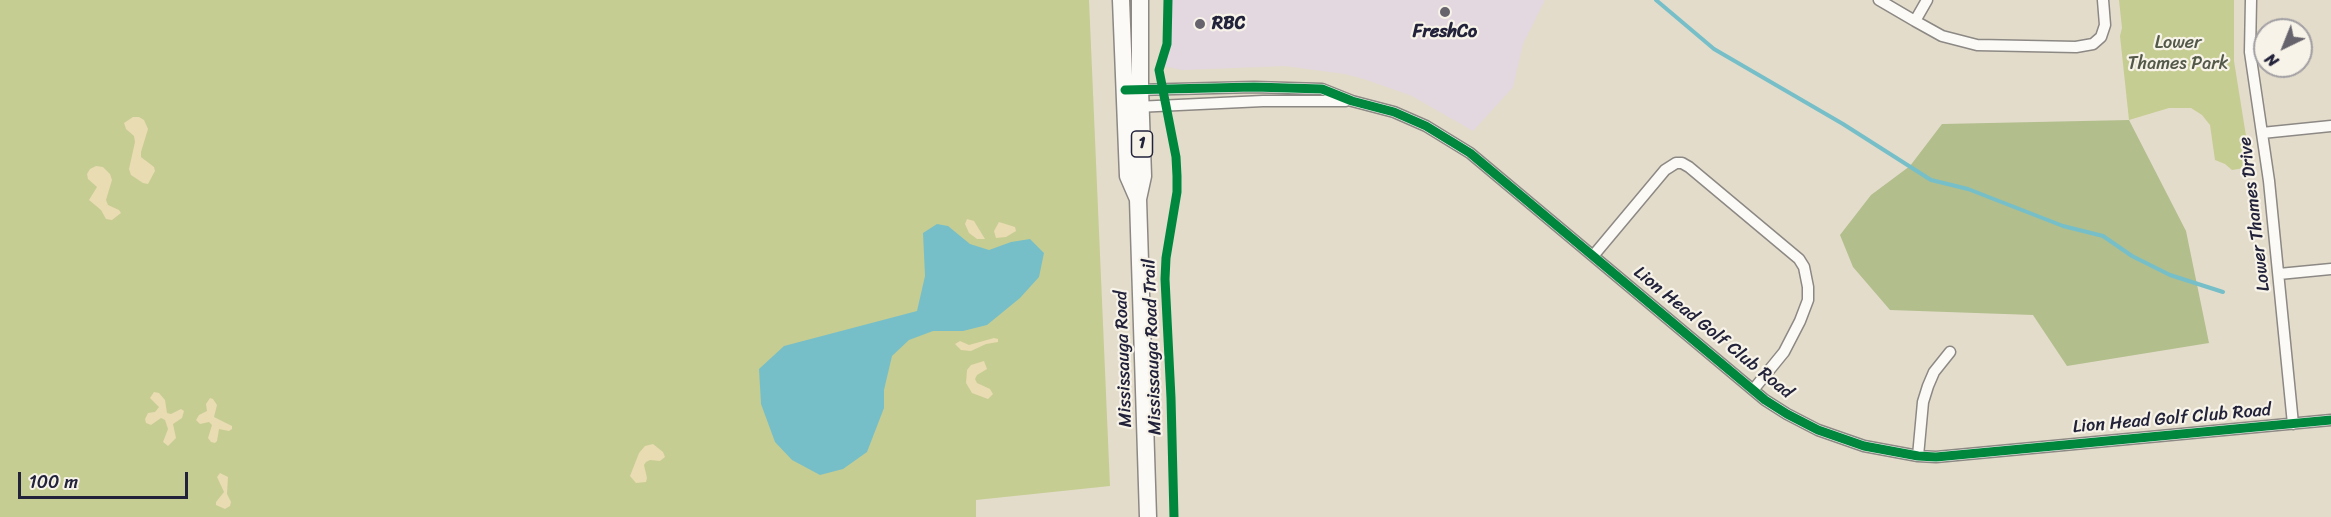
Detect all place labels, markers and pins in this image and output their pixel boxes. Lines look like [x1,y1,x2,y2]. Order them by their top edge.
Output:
marker: FreshCo [1438,5,1452,19]
place label: RBC [1212,13,1245,35]
marker: RBC [1193,17,1207,31]
place label: FreshCo [1413,21,1477,43]

